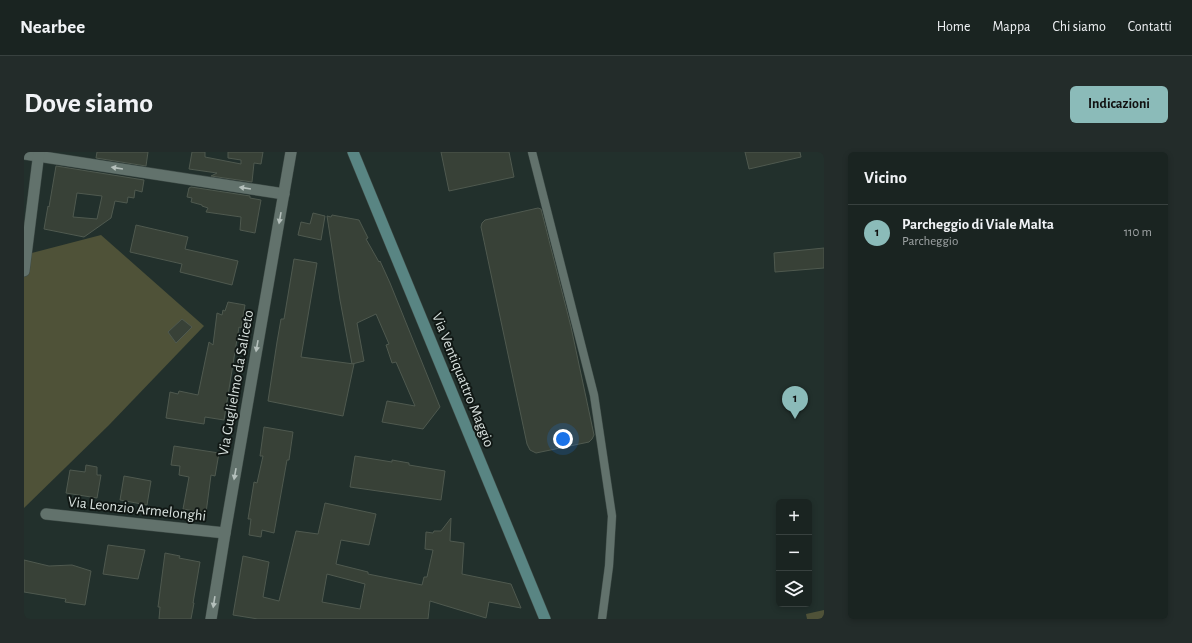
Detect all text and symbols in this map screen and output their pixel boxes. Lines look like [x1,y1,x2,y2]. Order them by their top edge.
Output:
text: Nearbee [20,18,85,37]
text: Home [937,20,970,34]
text: Mappa [992,20,1031,34]
text: Chi siamo [1053,20,1106,34]
text: Contatti [1128,20,1172,34]
button: Indicazioni [1070,86,1168,123]
text: Dove siamo [24,90,153,118]
one-way arrow [111,165,123,171]
text: Vicino [864,169,907,186]
one-way arrow [239,185,251,191]
one-way arrow [276,212,282,224]
text: Parcheggio di Viale Malta [902,217,1054,232]
text: 1 [875,226,879,239]
text: 110 m [1124,226,1152,239]
text: Parcheggio [902,235,958,248]
street label: Via Guglielmo da Saliceto [216,309,256,457]
street label: Via Ventiquattro Maggio [429,311,497,449]
one-way arrow [254,340,260,352]
pin: 1 [782,386,808,419]
your location [553,429,573,449]
one-way arrow [232,468,238,480]
street label: Via Leonzio Armelonghi [67,494,207,524]
map controls [776,499,812,607]
button: + [776,499,812,535]
button: − [776,535,812,571]
button: layers [776,571,812,607]
one-way arrow [210,596,216,608]

